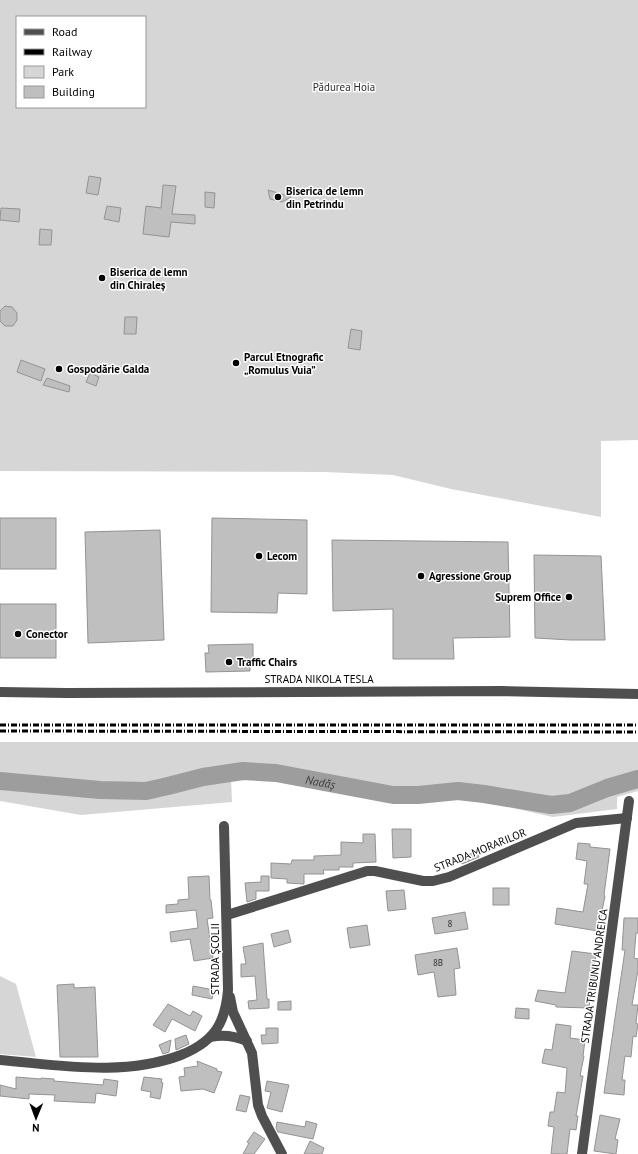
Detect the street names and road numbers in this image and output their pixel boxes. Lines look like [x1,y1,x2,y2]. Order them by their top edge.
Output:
street label: STRADA NIKOLA TESLA [264,672,374,686]
street label: STRADA MORARILOR [432,825,529,875]
street label: STRADA TRIBUNU ANDREICA [578,907,610,1044]
street label: STRADA ȘCOLII [208,923,222,995]

